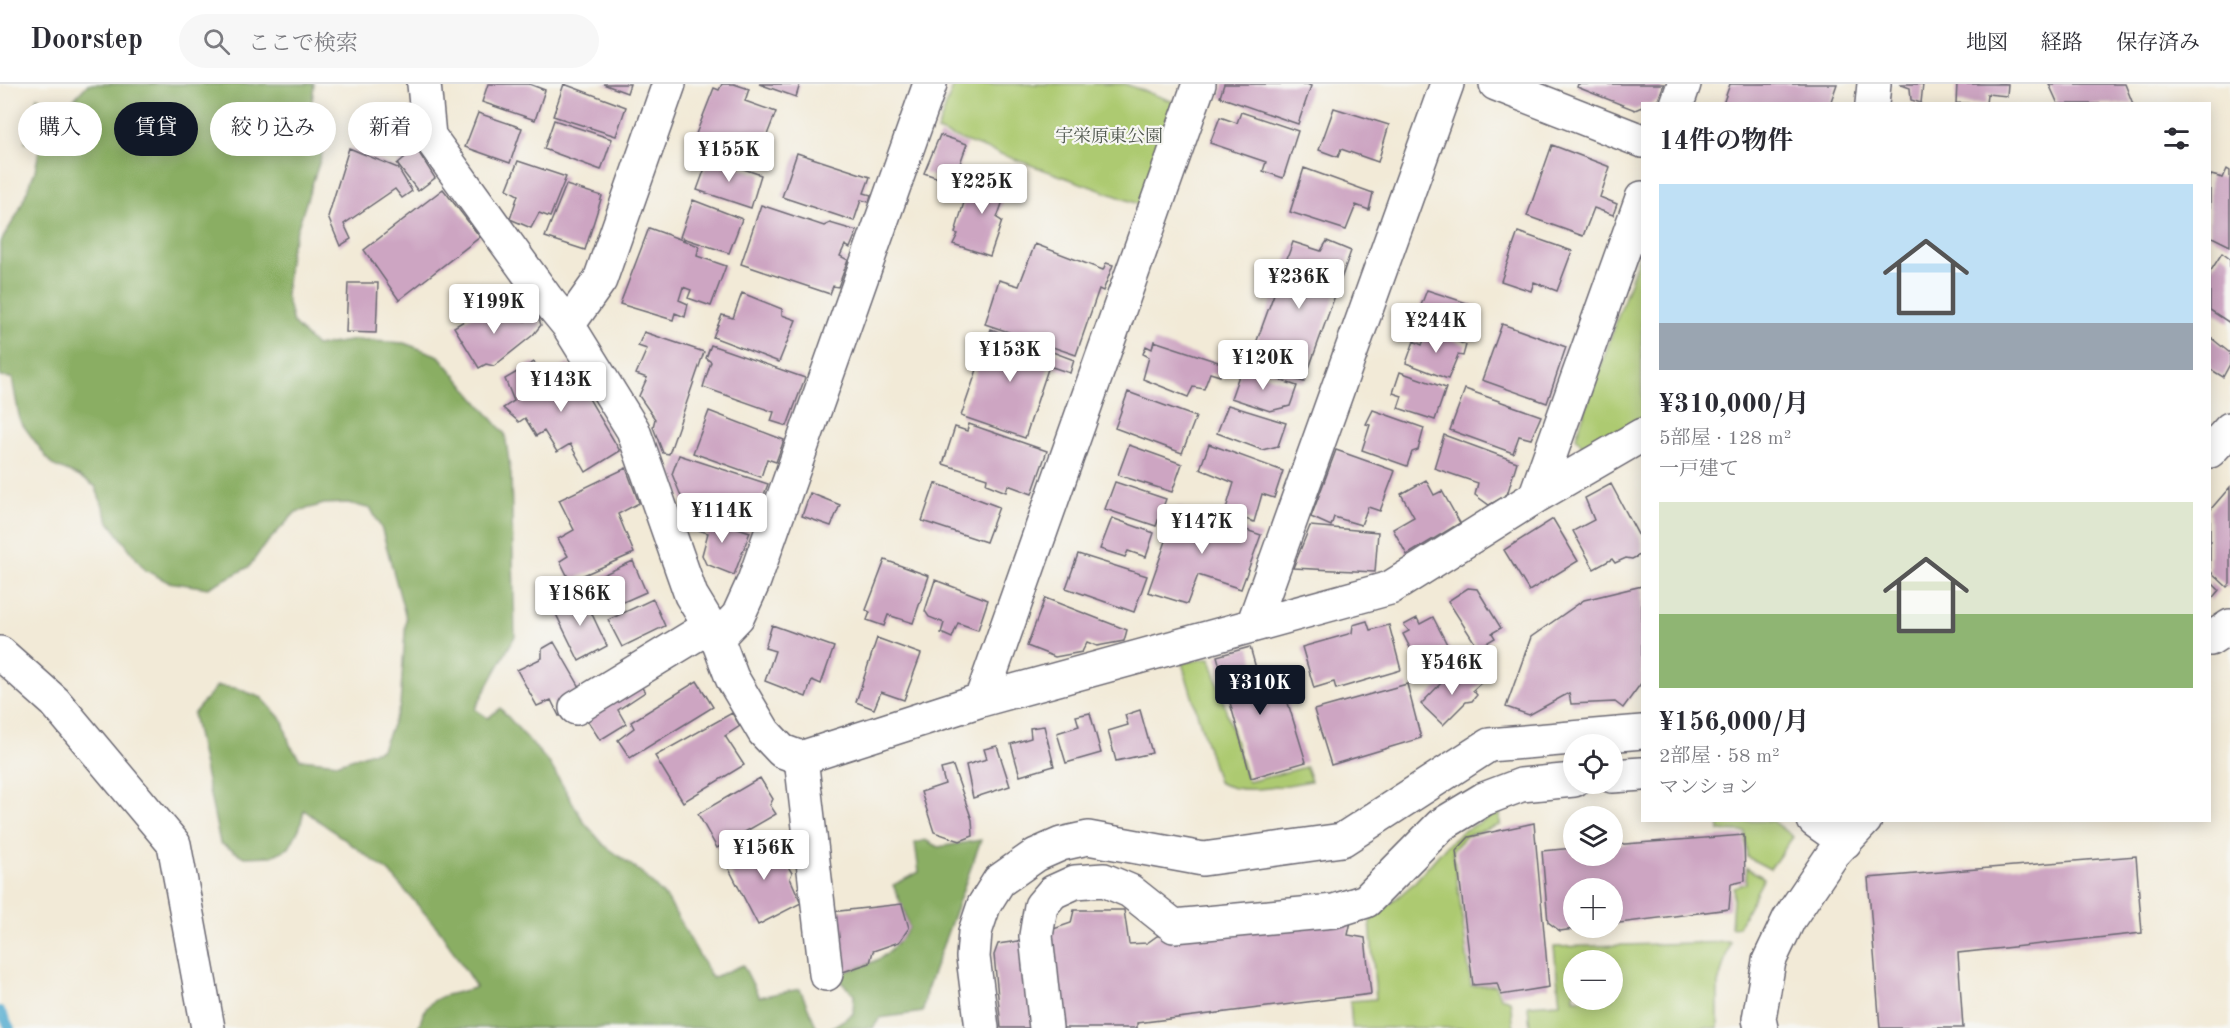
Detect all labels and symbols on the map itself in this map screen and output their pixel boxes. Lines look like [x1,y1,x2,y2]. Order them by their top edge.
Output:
park label: 宇栄原東公園 [1055,126,1163,146]
pin: ¥155K [687,132,771,183]
pin: ¥225K [940,164,1024,215]
pin: ¥236K [1257,259,1341,310]
pin: ¥199K [452,284,536,335]
pin: ¥244K [1394,303,1478,354]
pin: ¥153K [968,332,1052,383]
pin: ¥120K [1221,340,1305,391]
pin: ¥143K [519,362,603,413]
pin: ¥114K [680,493,764,544]
pin: ¥147K [1160,504,1244,555]
pin: ¥186K [538,576,622,627]
pin: ¥546K [1410,645,1494,696]
pin: ¥310K [1218,665,1302,716]
pin: ¥156K [722,830,806,881]

